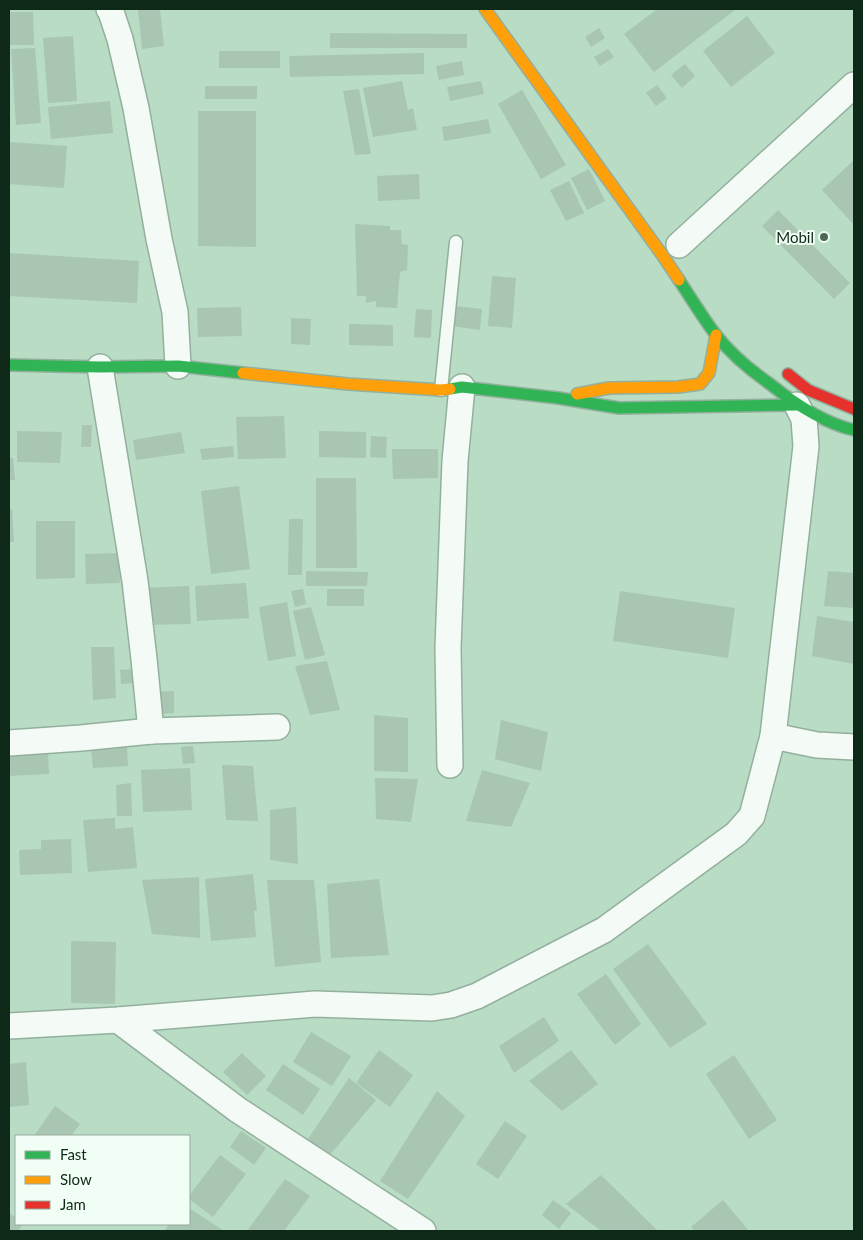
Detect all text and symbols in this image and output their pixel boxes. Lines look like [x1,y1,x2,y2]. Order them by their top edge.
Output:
place label: Mobil [776,228,814,246]
marker: Mobil [818,231,830,243]
legend [15,1135,190,1225]
text: Fast [60,1145,87,1163]
text: Slow [60,1170,92,1188]
text: Jam [60,1195,86,1213]

